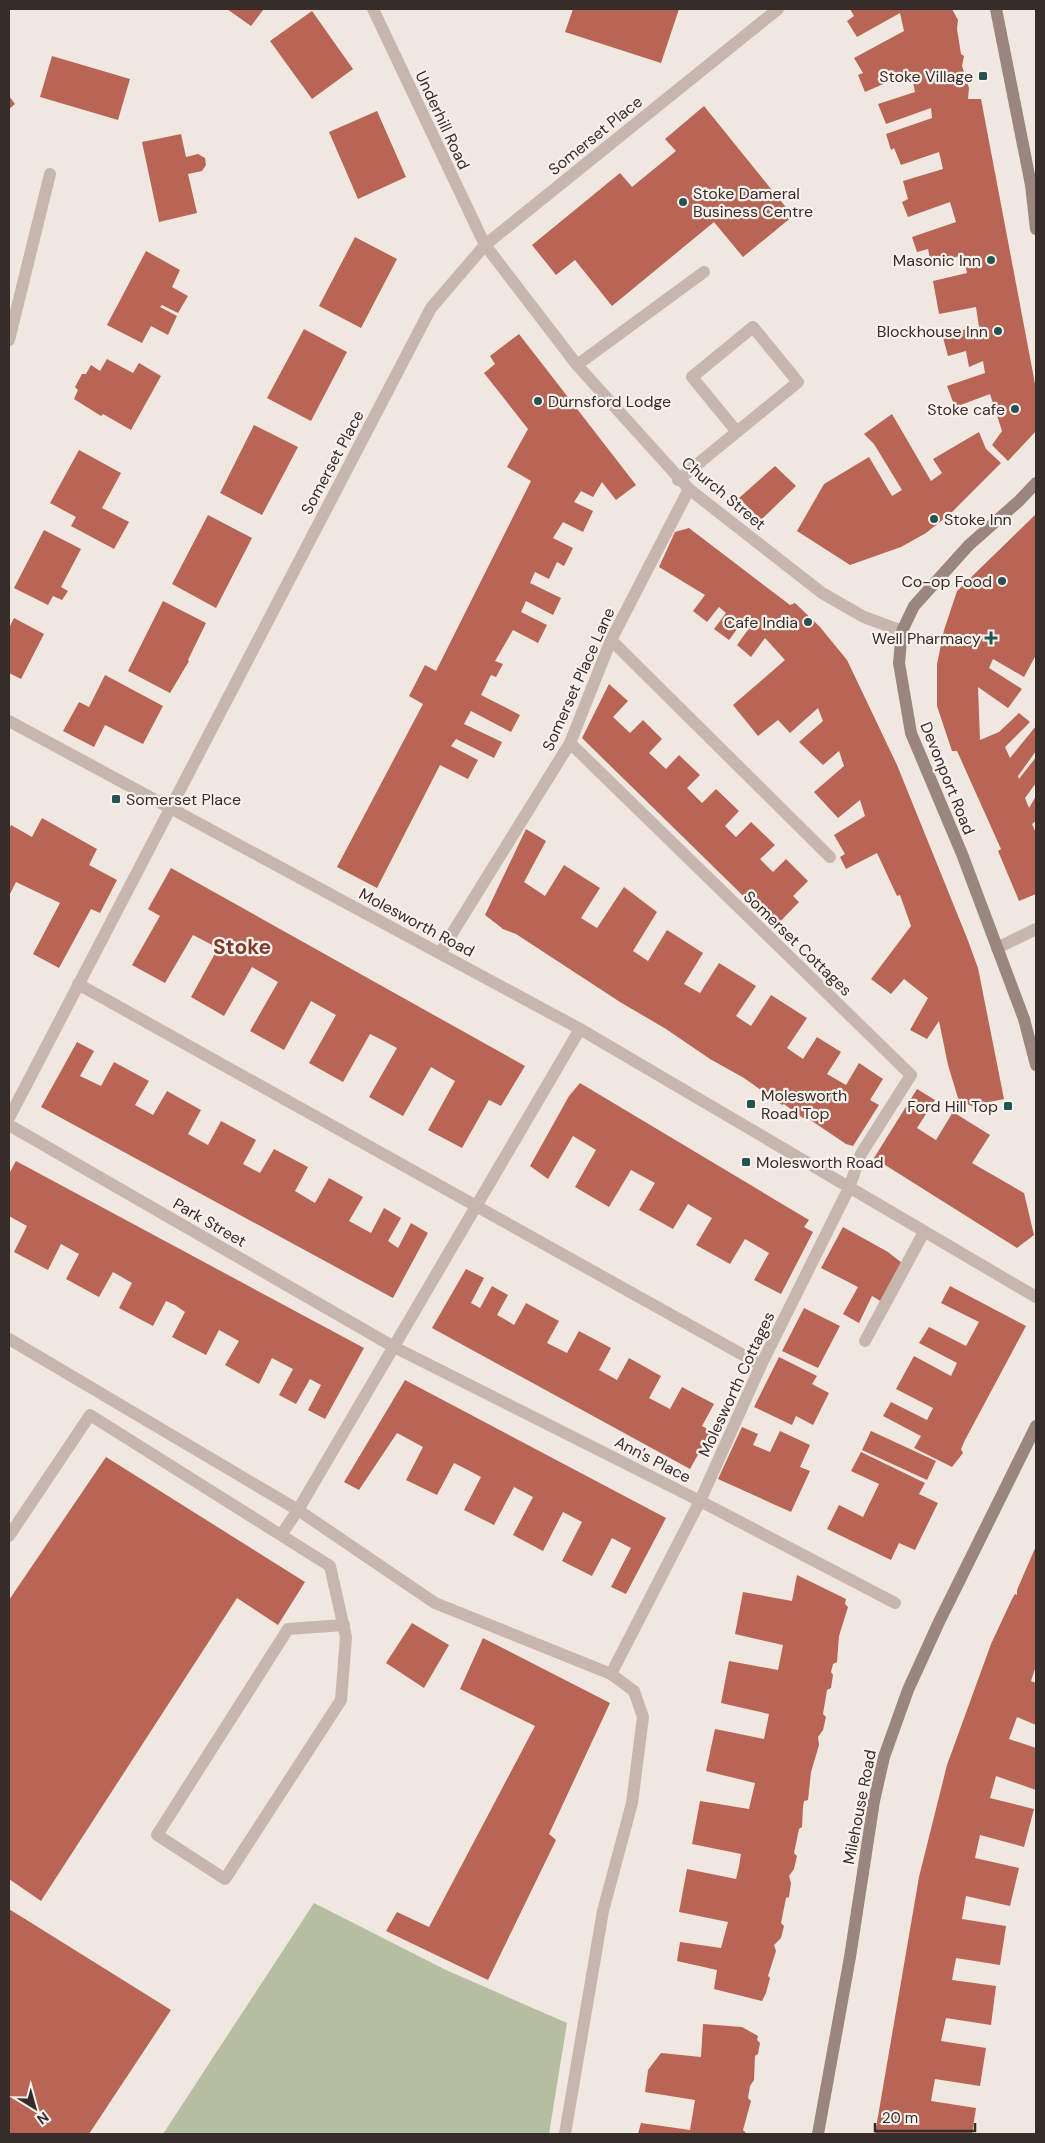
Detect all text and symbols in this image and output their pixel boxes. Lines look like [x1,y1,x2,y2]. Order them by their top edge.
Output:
place label: Stoke Village [879,66,973,87]
street label: Underhill Road [411,68,475,173]
marker: Stoke Village [977,70,989,82]
street label: Somerset Place [544,91,647,180]
place label: Stoke Dameral Business Centre [693,183,813,222]
marker: Stoke Dameral Business Centre [677,196,689,208]
place label: Masonic Inn [893,250,981,271]
marker: Masonic Inn [985,254,997,266]
place label: Blockhouse Inn [877,321,988,342]
marker: Blockhouse Inn [992,325,1004,337]
place label: Durnsford Lodge [548,391,671,412]
marker: Durnsford Lodge [532,395,544,407]
place label: Stoke cafe [927,399,1005,420]
marker: Stoke cafe [1009,403,1021,415]
street label: Somerset Place [296,406,369,518]
street label: Church Street [677,452,770,535]
place label: Stoke Inn [944,509,1012,530]
marker: Stoke Inn [928,513,940,525]
place label: Co-op Food [901,571,992,592]
marker: Co-op Food [996,575,1008,587]
street label: Somerset Place Lane [537,604,620,754]
place label: Cafe India [724,612,798,633]
marker: Cafe India [802,616,814,628]
place label: Well Pharmacy [872,628,981,649]
marker: Well Pharmacy [985,632,997,644]
street label: Devonport Road [915,719,980,838]
place label: Somerset Place [126,789,241,810]
marker: Somerset Place [110,793,122,805]
street label: Molesworth Road [355,883,478,962]
street label: Somerset Cottages [739,886,856,1001]
district label: Stoke [213,933,271,961]
place label: Molesworth Road Top [761,1085,847,1124]
place label: Ford Hill Top [907,1096,998,1117]
marker: Molesworth Road Top [745,1098,757,1110]
marker: Ford Hill Top [1002,1100,1014,1112]
place label: Molesworth Road [756,1152,884,1173]
marker: Molesworth Road [740,1156,752,1168]
street label: Park Street [169,1193,250,1252]
street label: Molesworth Cottages [694,1308,779,1460]
street label: Ann's Place [611,1431,694,1488]
street label: Milehouse Road [838,1748,881,1866]
north arrow [10,2083,60,2133]
scale bar [875,2100,975,2132]
text: N [33,2108,52,2129]
text: 20 m [882,2108,918,2128]

